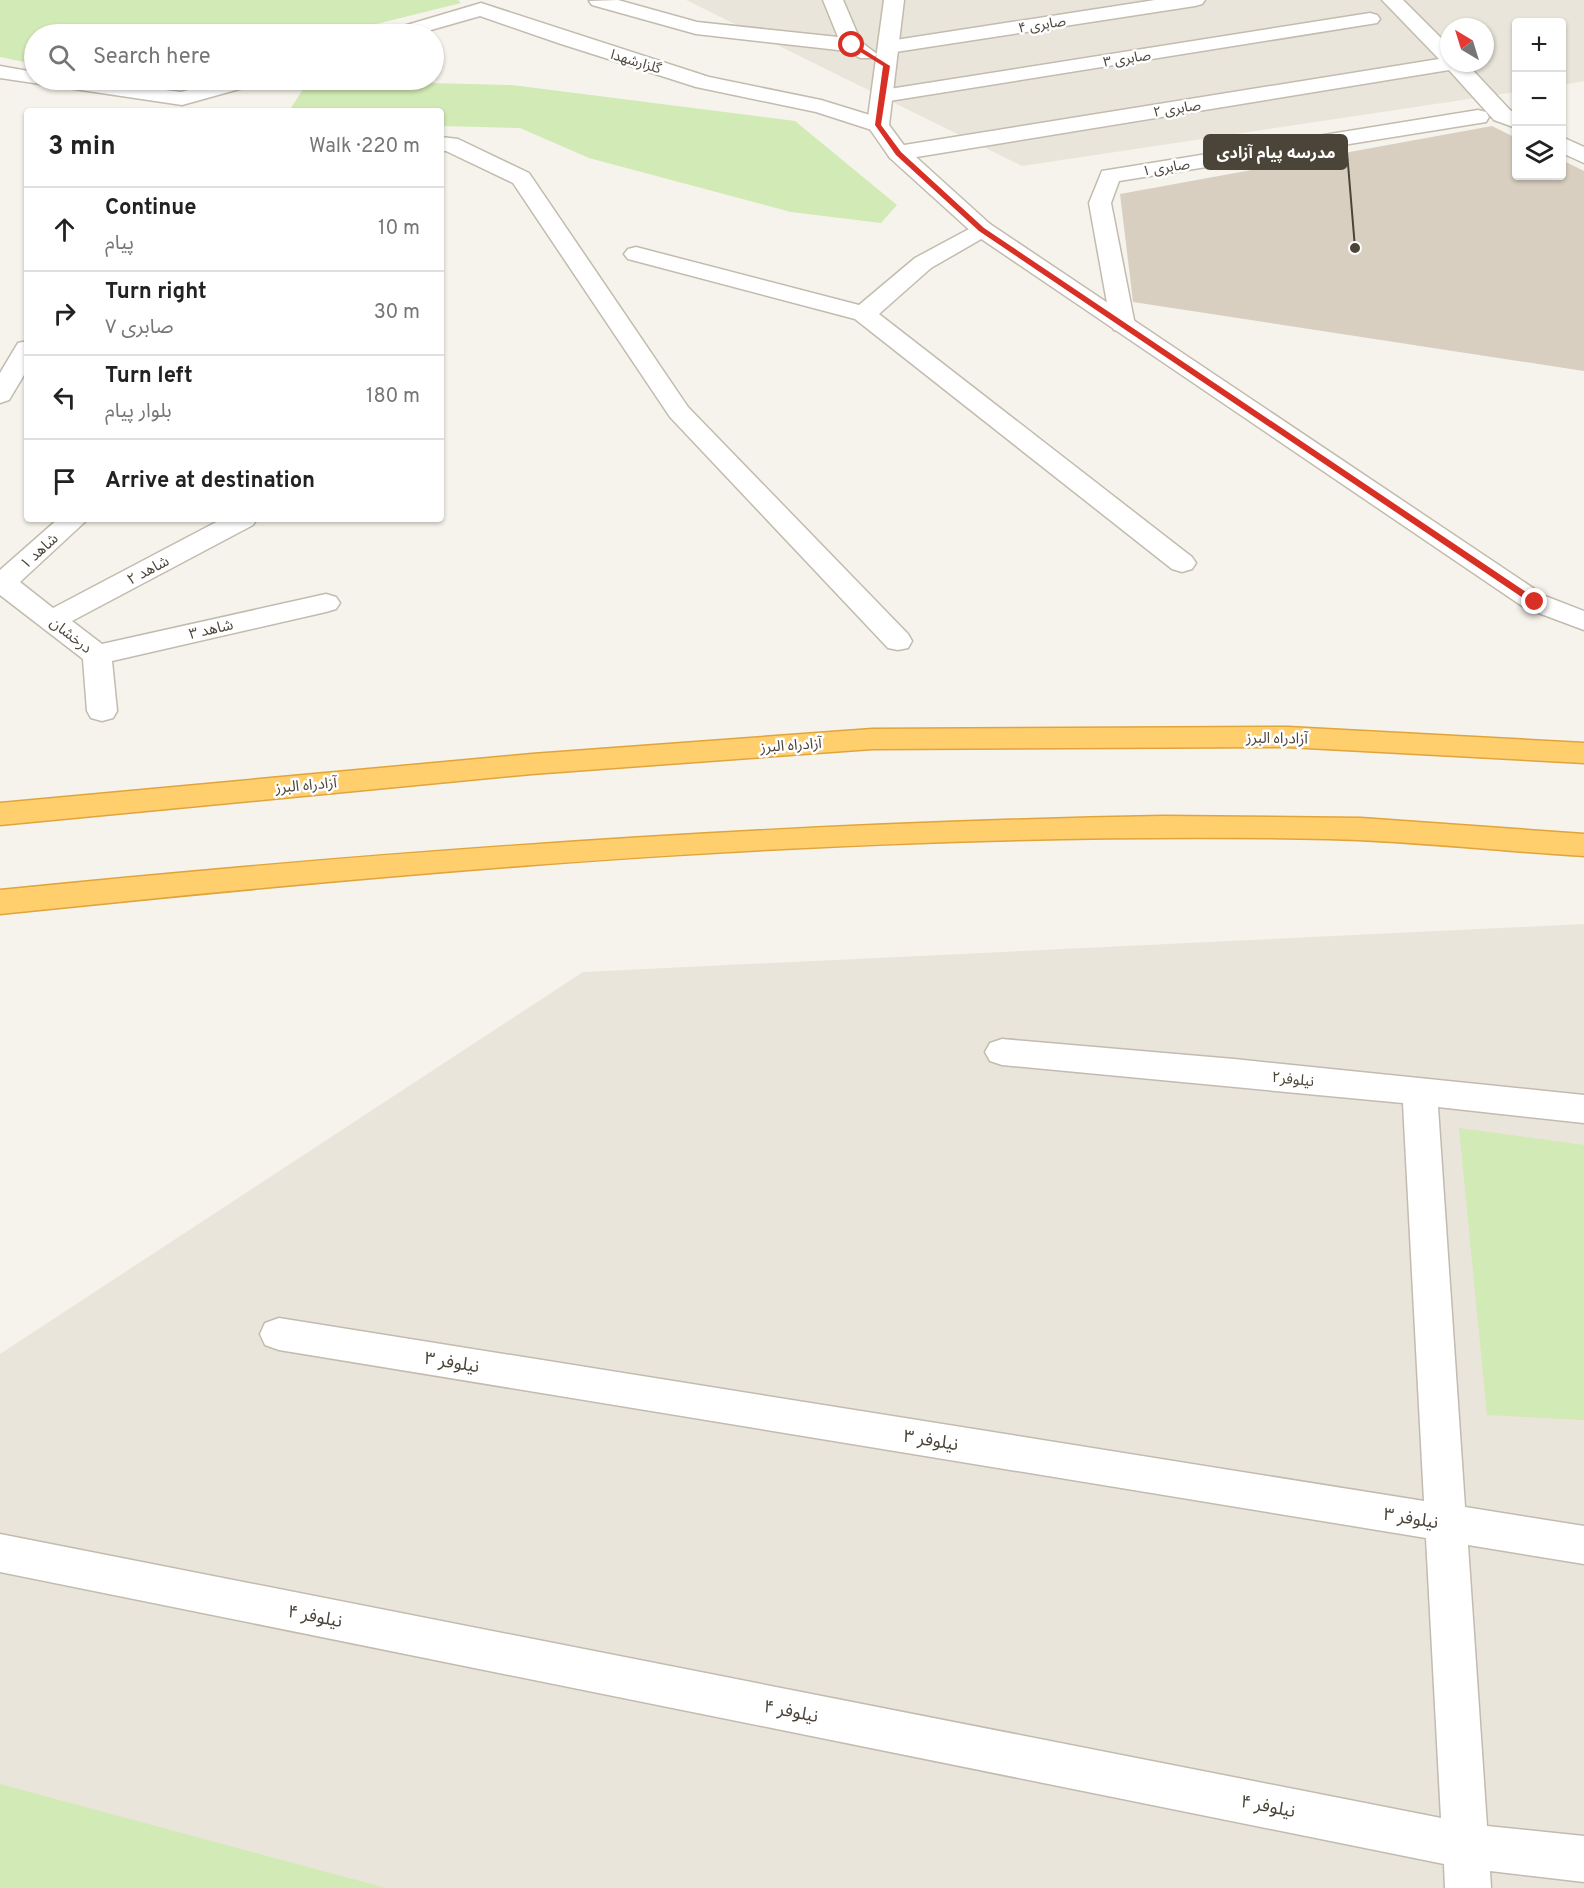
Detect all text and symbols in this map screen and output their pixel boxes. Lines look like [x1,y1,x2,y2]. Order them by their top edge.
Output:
street label: صابری ۴ [1017,13,1068,38]
north arrow [1440,18,1494,72]
map controls [1512,18,1566,180]
button: + [1512,18,1566,72]
search box [24,24,444,90]
route start [838,31,864,57]
icon: search [45,41,78,74]
text: Search here [93,44,211,71]
street label: گلزارشهدا [608,47,663,78]
street label: صابری ۳ [1102,47,1153,72]
button: − [1512,72,1566,126]
street label: صابری ۲ [1152,97,1203,122]
button: layers [1512,126,1566,180]
text: 3 min [48,131,116,164]
text: Walk · 220 m [309,134,420,160]
callout: مدرسه پیام آزادی [1204,135,1347,169]
text: مدرسه پیام آزادی [1216,143,1336,164]
street label: صابری ۱ [1141,156,1192,181]
text: Continue [105,195,196,222]
icon: ahead [48,213,81,246]
text: 10 m [378,216,420,242]
text: پیام [105,231,134,257]
text: Turn right [105,279,207,306]
icon: right [48,297,81,330]
text: 30 m [374,300,420,326]
text: صابری ۷ [105,315,174,341]
text: Turn left [105,363,193,390]
icon: left [48,381,81,414]
text: 180 m [366,384,420,410]
text: بلوار پیام [105,399,172,425]
icon: arrive [48,465,81,498]
text: Arrive at destination [105,468,315,495]
street label: شاهد ۱ [17,530,63,574]
street label: شاهد ۲ [124,552,173,590]
route end [1521,588,1547,614]
street label: درخشان [45,614,95,659]
street label: شاهد ۳ [187,616,236,645]
street label: آزادراه البرز [1245,729,1309,750]
street label: آزادراه البرز [759,735,823,758]
street label: آزادراه البرز [274,774,338,799]
street label: ۲نیلوفر [1271,1069,1315,1092]
street label: نیلوفر ۳ [423,1348,481,1379]
street label: نیلوفر ۳ [902,1426,960,1457]
street label: نیلوفر ۳ [1382,1504,1440,1535]
street label: نیلوفر ۴ [285,1601,344,1634]
street label: نیلوفر ۴ [761,1696,820,1729]
street label: نیلوفر ۴ [1238,1791,1297,1824]

